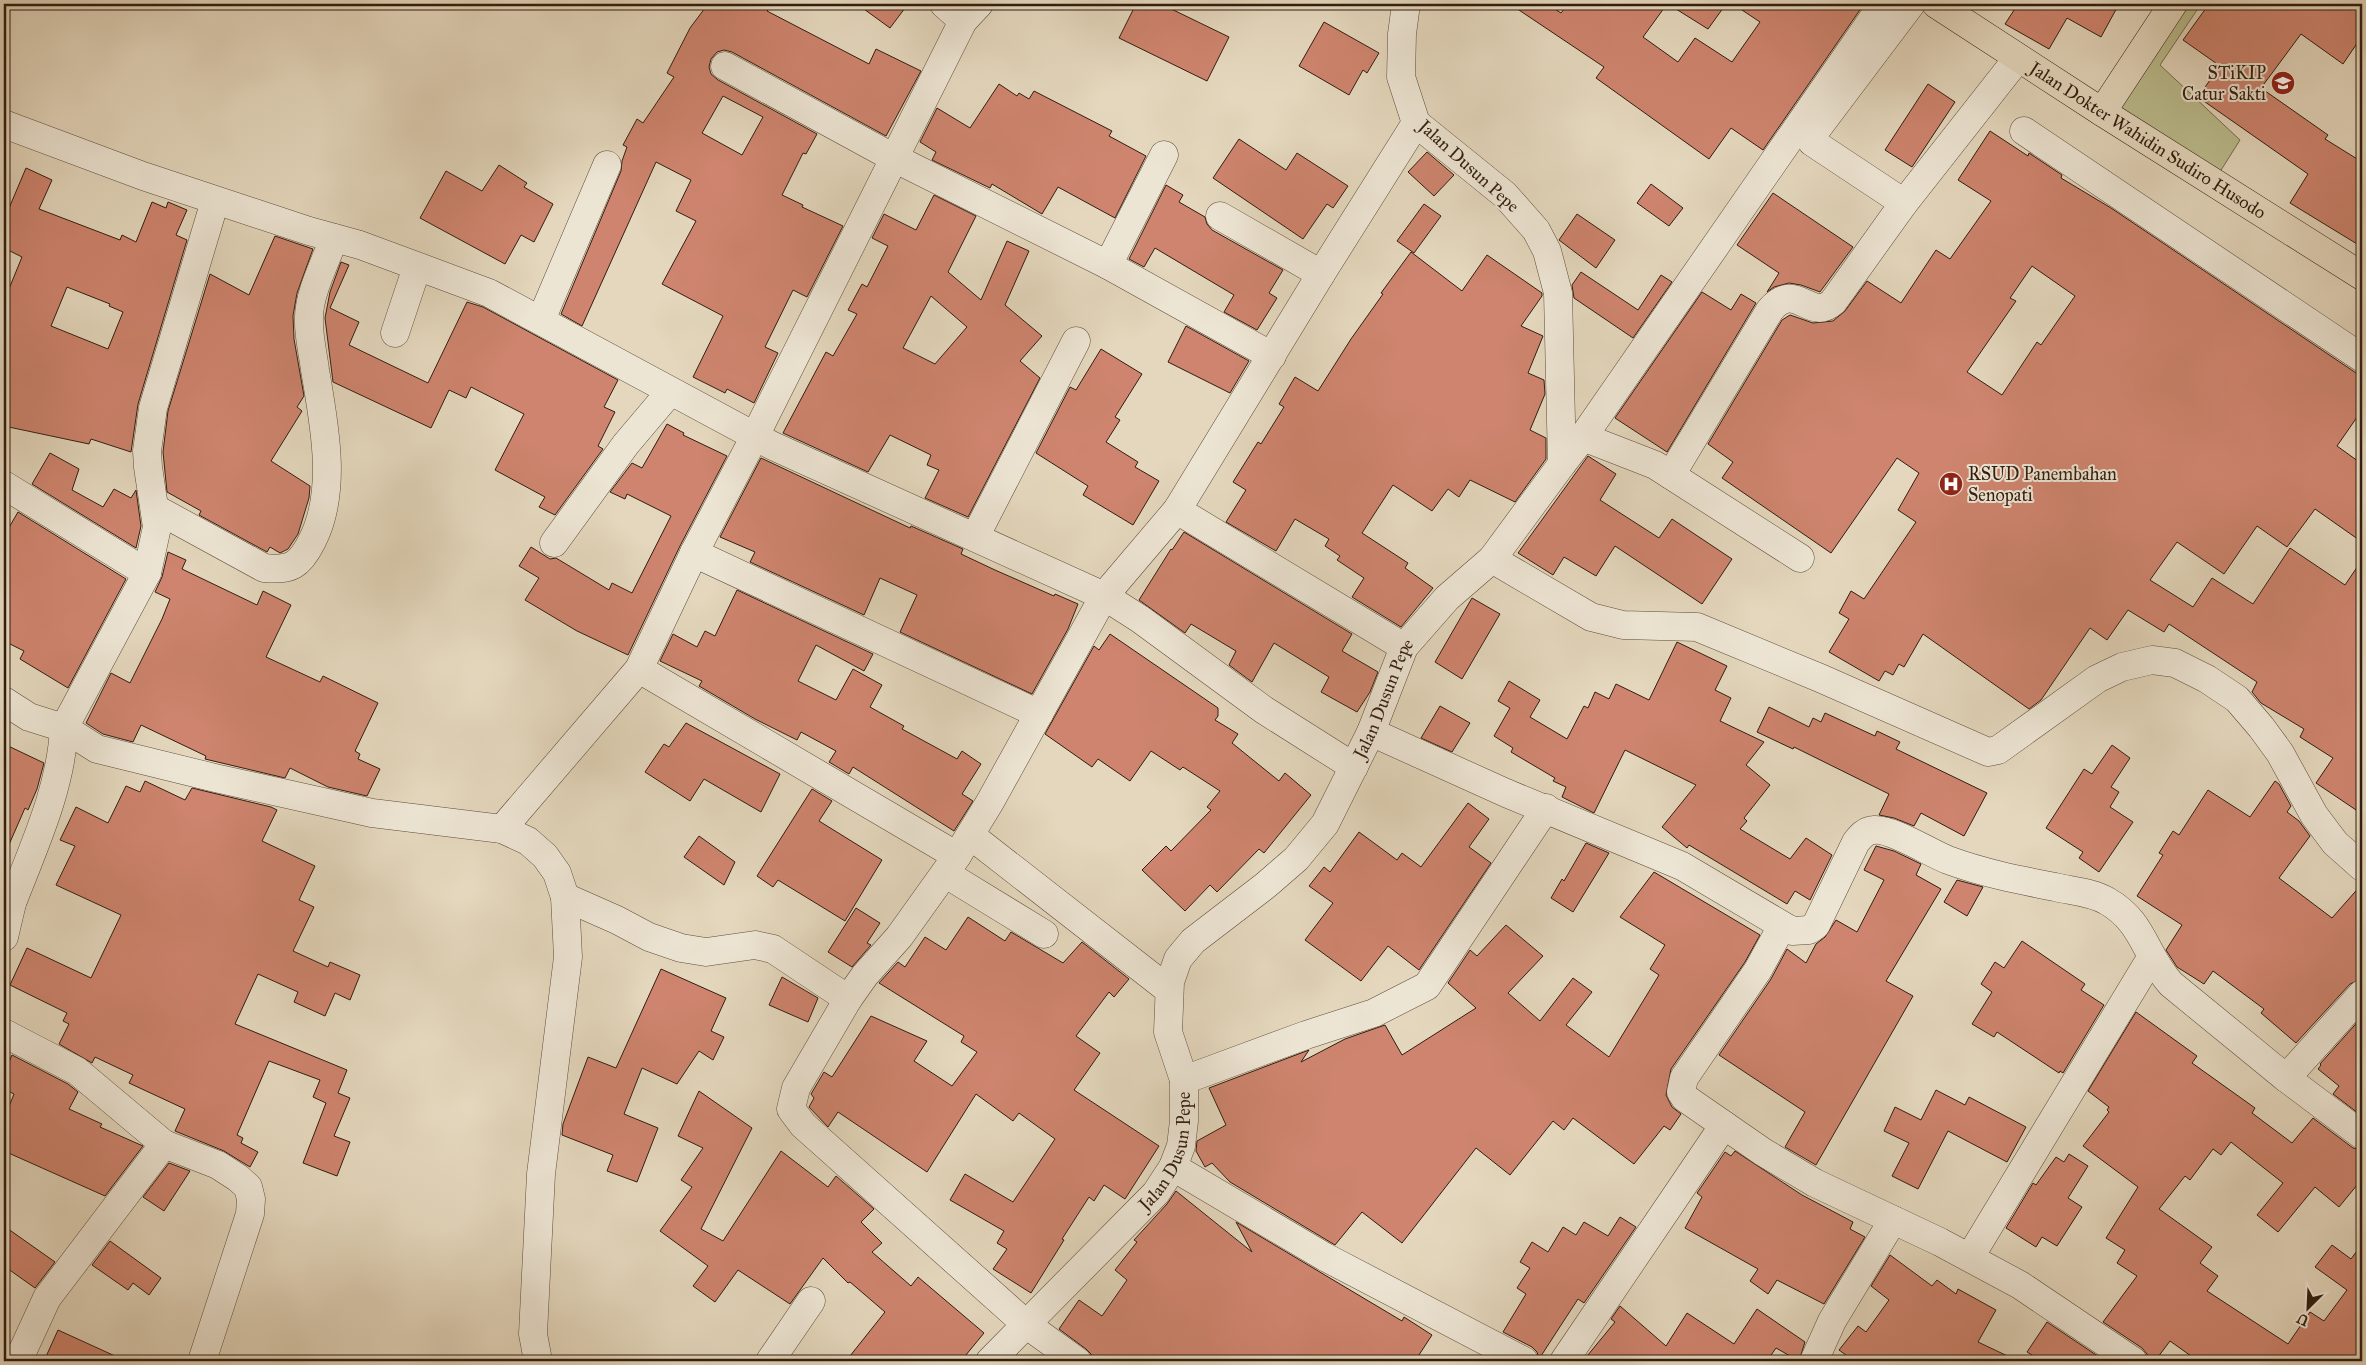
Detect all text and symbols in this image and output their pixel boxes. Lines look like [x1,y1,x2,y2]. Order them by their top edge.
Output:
street label: Jalan Dokter Wahidin Sudiro Husodo [2023,56,2270,224]
place label: STiKIP Catur Sakti [2182,62,2266,105]
school or university icon: STiKIP Catur Sakti [2270,70,2296,96]
street label: Jalan Dusun Pepe [1412,114,1524,218]
place label: RSUD Panembahan Senopati [1968,463,2117,506]
hospital icon: RSUD Panembahan Senopati [1938,471,1964,497]
street label: Jalan Dusun Pepe [1348,633,1418,765]
street label: Jalan Dusun Pepe [1133,1092,1195,1217]
north arrow [2284,1282,2334,1332]
text: U [2294,1309,2311,1329]

